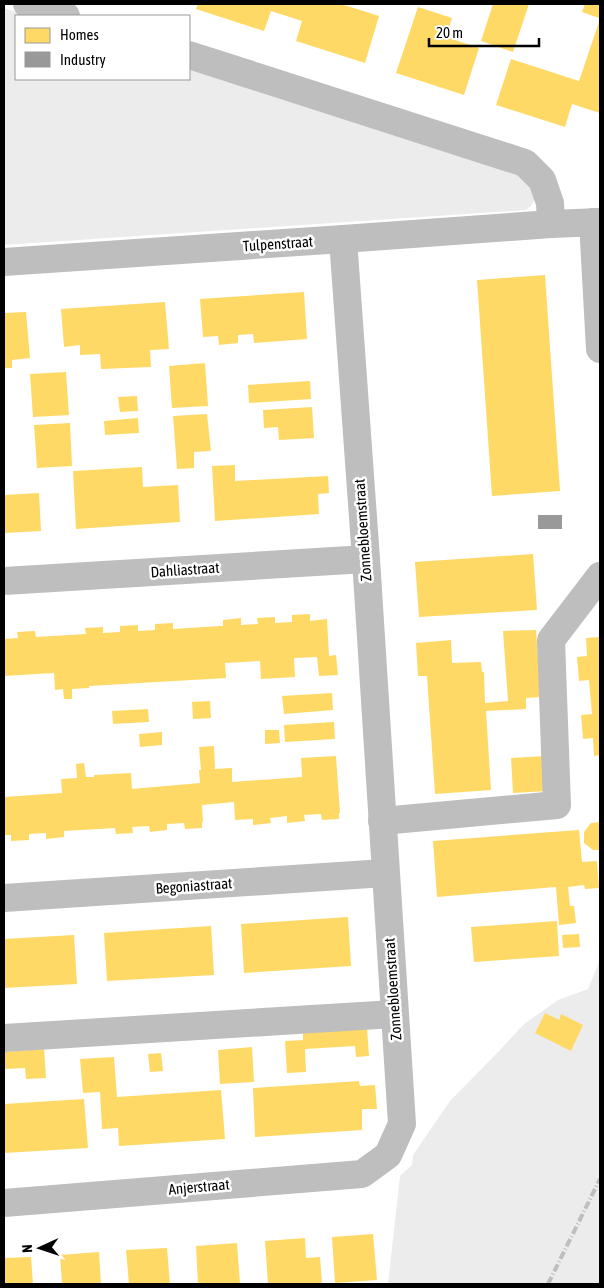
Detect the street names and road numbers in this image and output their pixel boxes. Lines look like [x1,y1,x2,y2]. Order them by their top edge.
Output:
street label: Tulpenstraat [242,233,314,254]
street label: Zonnebloemstraat [350,478,375,582]
street label: Dahliastraat [150,559,220,580]
street label: Begoniastraat [155,874,233,897]
street label: Zonnebloemstraat [380,937,405,1041]
street label: Anjerstraat [168,1175,230,1198]

